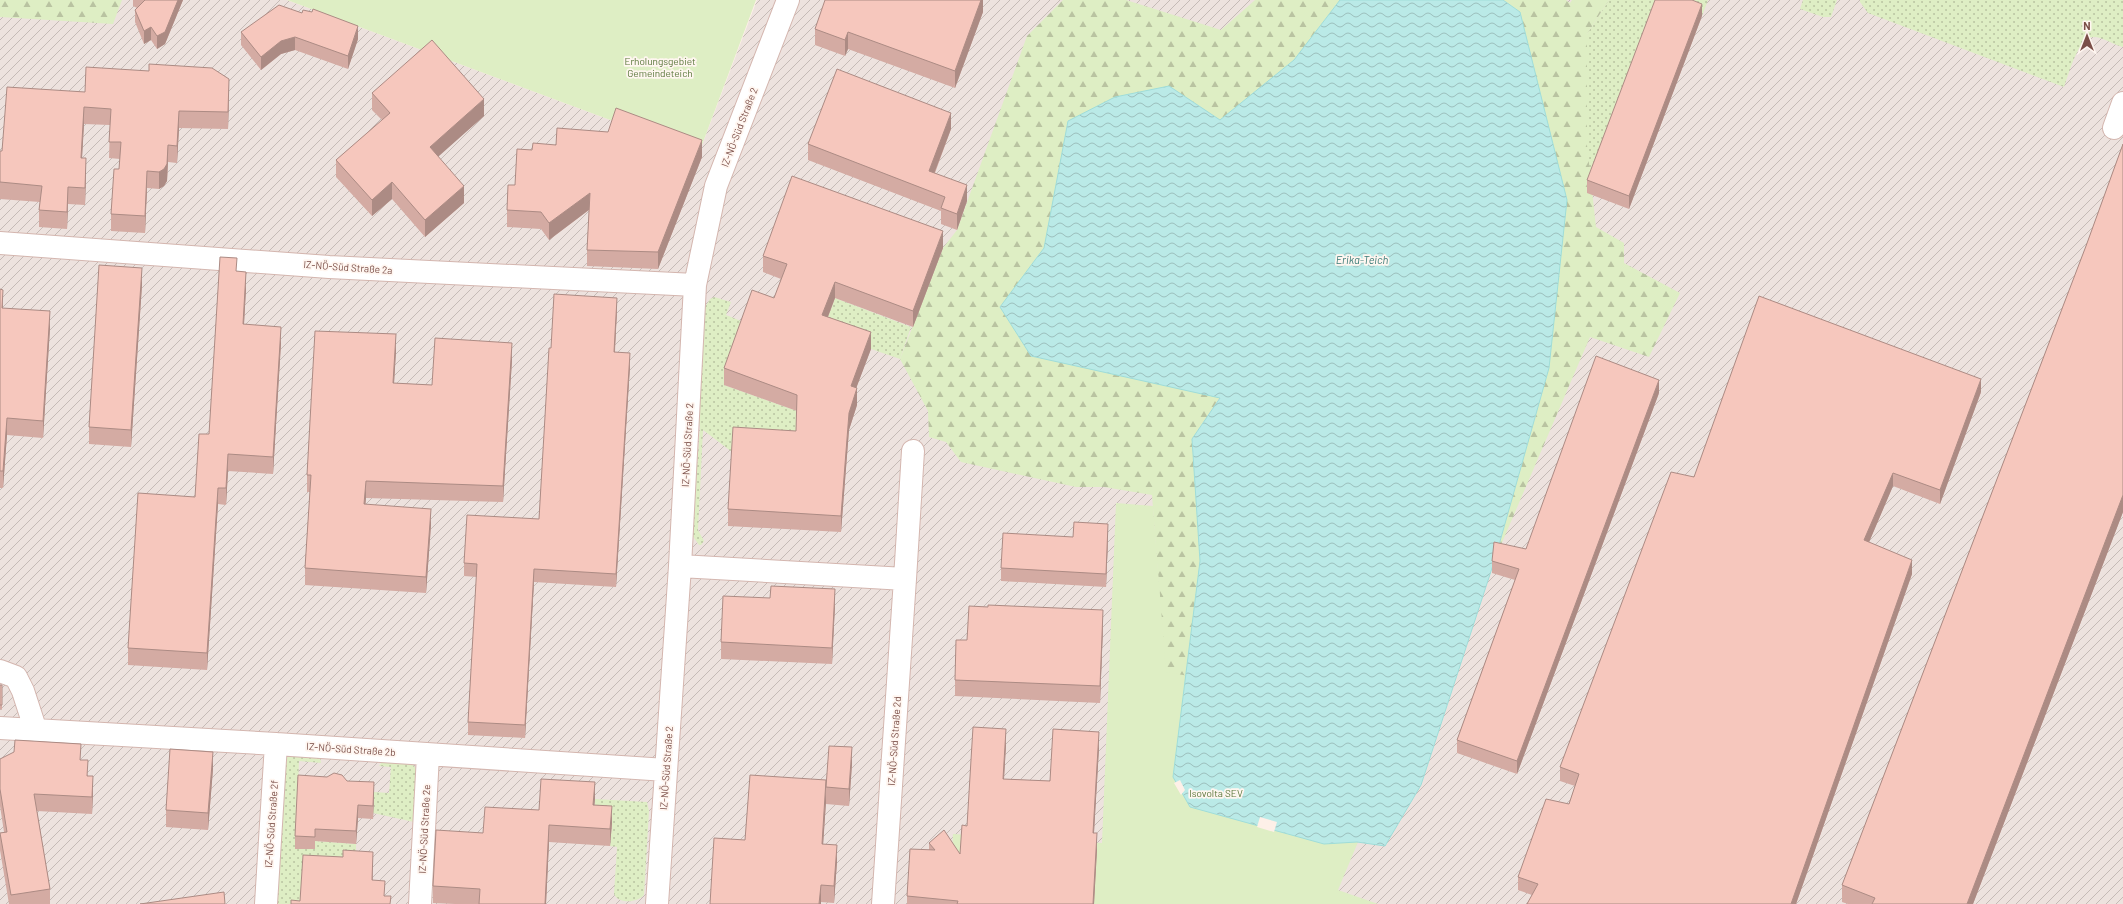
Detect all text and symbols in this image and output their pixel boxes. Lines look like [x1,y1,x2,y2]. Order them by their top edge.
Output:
north arrow [2067,16,2107,56]
text: N [2083,19,2091,32]
park label: Erholungsgebiet Gemeindeteich [624,55,696,79]
street label: IZ-NÖ-Süd Straße 2 [718,86,760,168]
water label: Erika-Teich [1336,253,1389,266]
street label: IZ-NÖ-Süd Straße 2a [303,258,393,276]
street label: IZ-NÖ-Süd Straße 2 [679,403,695,487]
street label: IZ-NÖ-Süd Straße 2d [885,696,903,786]
street label: IZ-NÖ-Süd Straße 2 [657,726,675,810]
street label: IZ-NÖ-Süd Straße 2b [306,740,396,758]
street label: IZ-NÖ-Süd Straße 2f [262,779,280,868]
street label: IZ-NÖ-Süd Straße 2e [416,784,432,874]
park label: Isovolta SEV [1189,787,1243,799]

